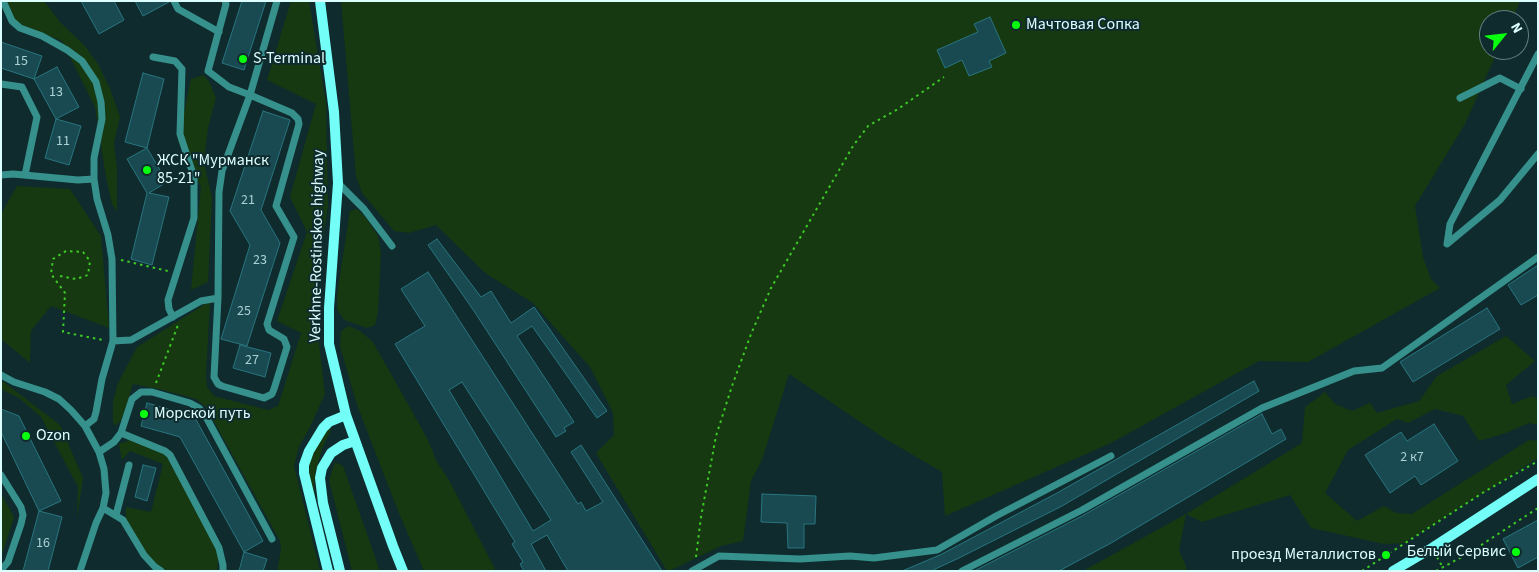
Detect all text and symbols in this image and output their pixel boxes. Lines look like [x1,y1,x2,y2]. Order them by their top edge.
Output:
north arrow [1479,10,1529,60]
place label: Мачтовая Сопка [1026,15,1140,35]
marker: Мачтовая Сопка [1010,19,1022,31]
text: N [1505,19,1527,37]
place label: S-Terminal [253,49,325,69]
marker: S-Terminal [237,53,249,65]
house number: 15 [14,54,28,70]
house number: 13 [49,85,63,101]
house number: 11 [56,134,70,150]
street label: Verkhne-Rostinskoe highway [307,150,329,342]
place label: ЖСК "Мурманск 85-21" [157,151,269,189]
marker: ЖСК "Мурманск 85-21" [141,164,153,176]
house number: 21 [241,193,255,209]
house number: 23 [253,253,267,269]
house number: 25 [237,304,251,320]
house number: 27 [245,353,259,369]
place label: Морской путь [154,404,251,424]
marker: Морской путь [138,408,150,420]
place label: Ozon [36,426,71,446]
marker: Ozon [20,430,32,442]
house number: 2 к7 [1400,450,1424,466]
house number: 16 [36,536,50,552]
place label: Белый Сервис [1407,542,1506,562]
place label: проезд Металлистов [1231,545,1376,565]
marker: Белый Сервис [1510,546,1522,558]
marker: проезд Металлистов [1380,549,1392,561]

